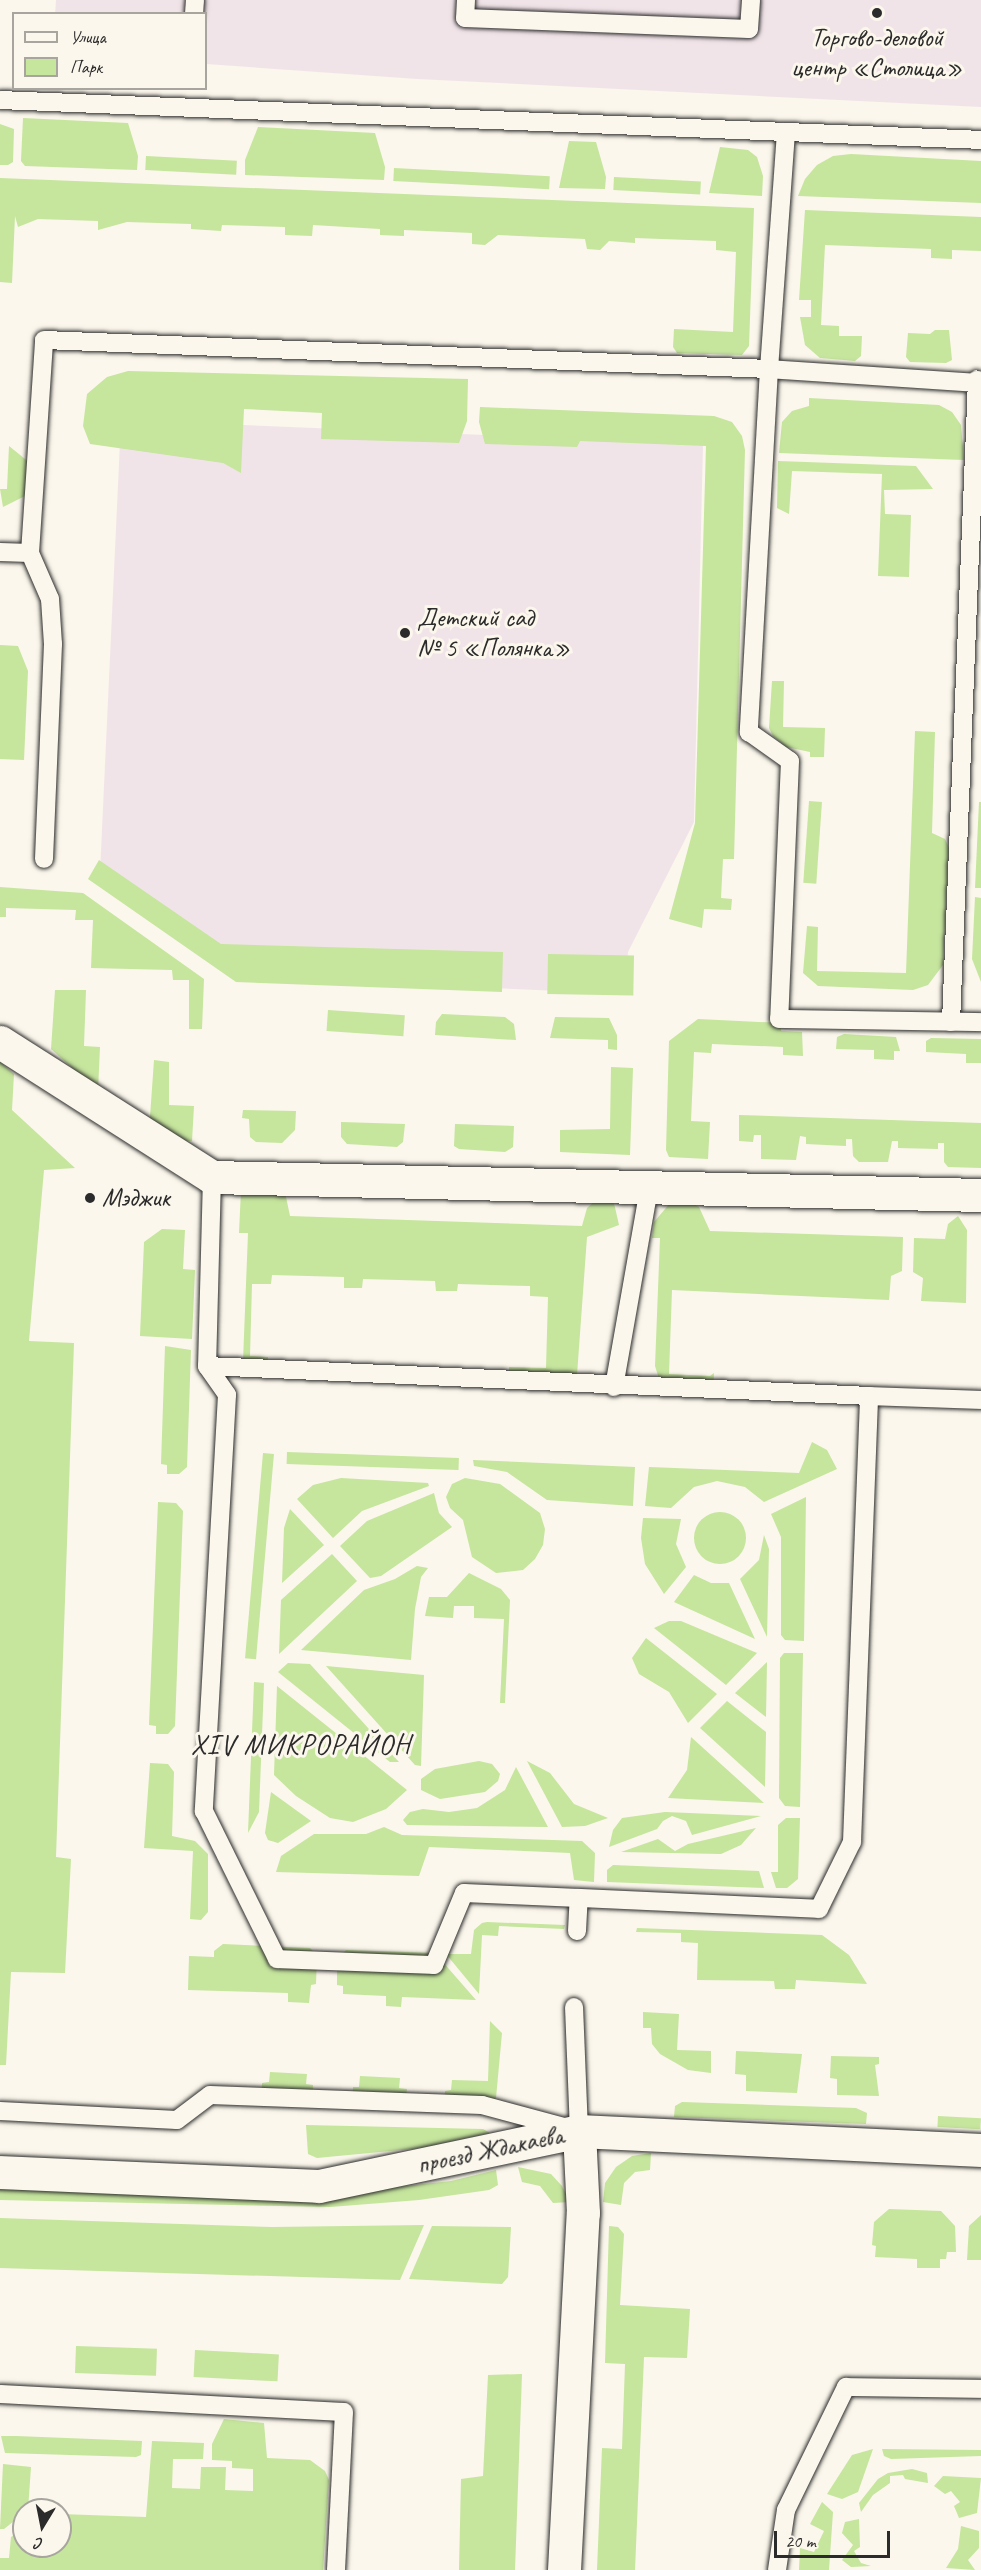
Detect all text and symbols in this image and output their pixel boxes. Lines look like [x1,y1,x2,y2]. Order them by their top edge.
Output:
marker: Торгово-деловой центр «Столица» [870,6,884,20]
legend [12,12,207,90]
place label: Торгово-деловой центр «Столица» [792,22,962,83]
text: Улица [70,26,106,48]
text: Парк [70,56,102,78]
place label: Детский сад № 5 «Полянка» [417,602,570,664]
marker: Детский сад № 5 «Полянка» [398,626,412,640]
place label: Мэджик [102,1182,170,1214]
marker: Мэджик [83,1191,97,1205]
district label: XIV МИКРОРАЙОН [191,1728,411,1762]
street label: проезд Ждакаева [413,2119,567,2181]
north arrow [12,2498,72,2558]
scale bar [777,2519,892,2557]
text: 20 m [785,2530,816,2552]
text: С [34,2533,45,2554]

